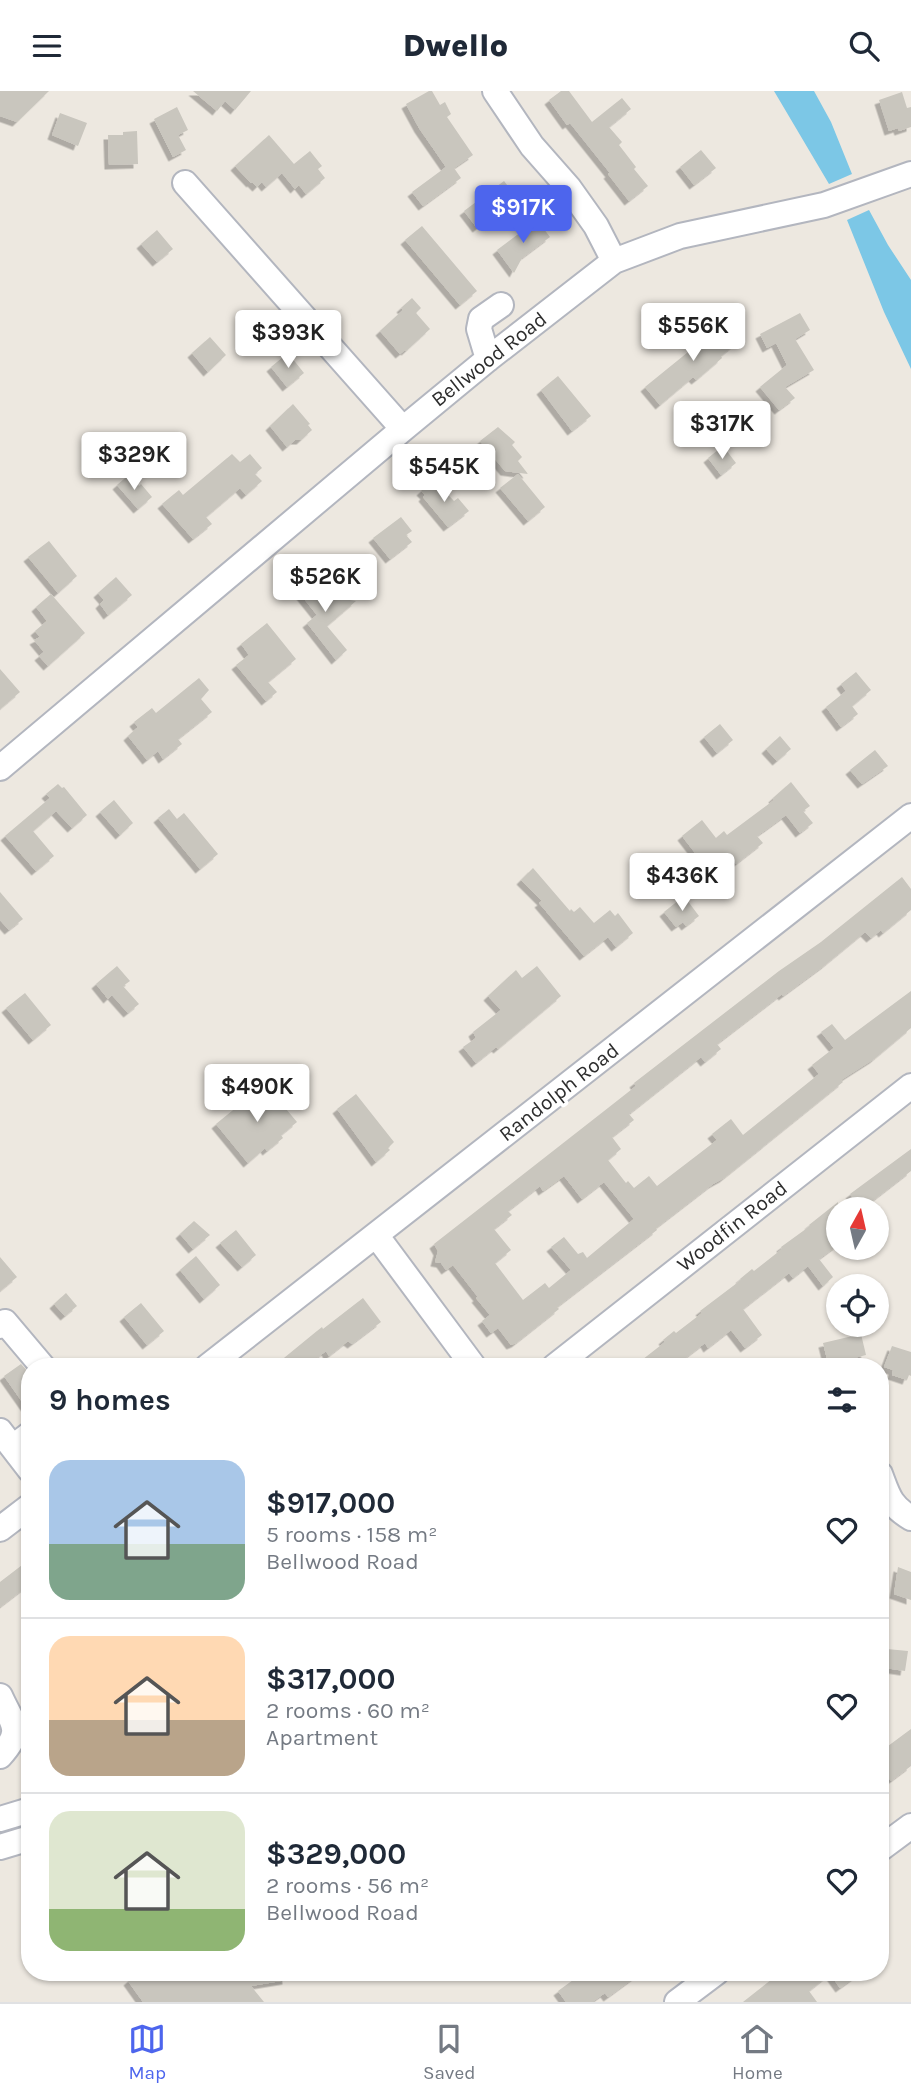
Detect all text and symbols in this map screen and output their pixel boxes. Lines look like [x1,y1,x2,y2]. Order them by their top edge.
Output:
icon: menu [28,27,66,65]
text: Dwello [403,27,508,64]
icon: search [845,27,883,65]
pin: $917K [474,185,572,245]
text: $917K [491,194,555,221]
pin: $556K [644,303,742,363]
street label: Bellwood Road [427,307,551,411]
pin: $393K [239,310,337,370]
text: $556K [657,312,729,339]
text: $393K [251,319,325,346]
pin: $317K [673,401,771,461]
text: $317K [690,410,754,437]
pin: $329K [85,433,183,492]
text: $329K [97,441,171,468]
pin: $545K [395,445,493,504]
text: $545K [408,453,480,480]
pin: $526K [276,554,374,614]
text: $526K [289,563,361,590]
pin: $436K [633,853,731,913]
text: $436K [646,862,718,889]
street label: Randolph Road [494,1038,624,1146]
pin: $490K [208,1065,306,1124]
text: $490K [220,1073,294,1100]
street label: Woodfin Road [672,1176,792,1276]
north arrow [826,1197,889,1260]
map controls [826,1197,889,1337]
button: locate [826,1274,889,1337]
icon: filters [823,1381,861,1419]
text: 9 homes [49,1382,171,1418]
text: $917,000 [266,1485,395,1521]
icon: home [105,1488,189,1572]
icon: heart [823,1511,861,1549]
text: 5 rooms · 158 m² [266,1521,437,1548]
text: Bellwood Road [266,1548,419,1575]
text: $317,000 [266,1661,395,1697]
icon: home [105,1664,189,1748]
icon: heart [823,1687,861,1725]
text: 2 rooms · 60 m² [266,1697,430,1724]
text: Apartment [266,1724,378,1751]
text: $329,000 [266,1836,406,1872]
icon: home [105,1839,189,1923]
icon: heart [823,1862,861,1900]
text: 2 rooms · 56 m² [266,1872,429,1899]
text: Bellwood Road [266,1899,419,1926]
tab: Map [128,2020,166,2084]
tab: Saved [423,2020,475,2084]
tab: Home [732,2020,783,2084]

